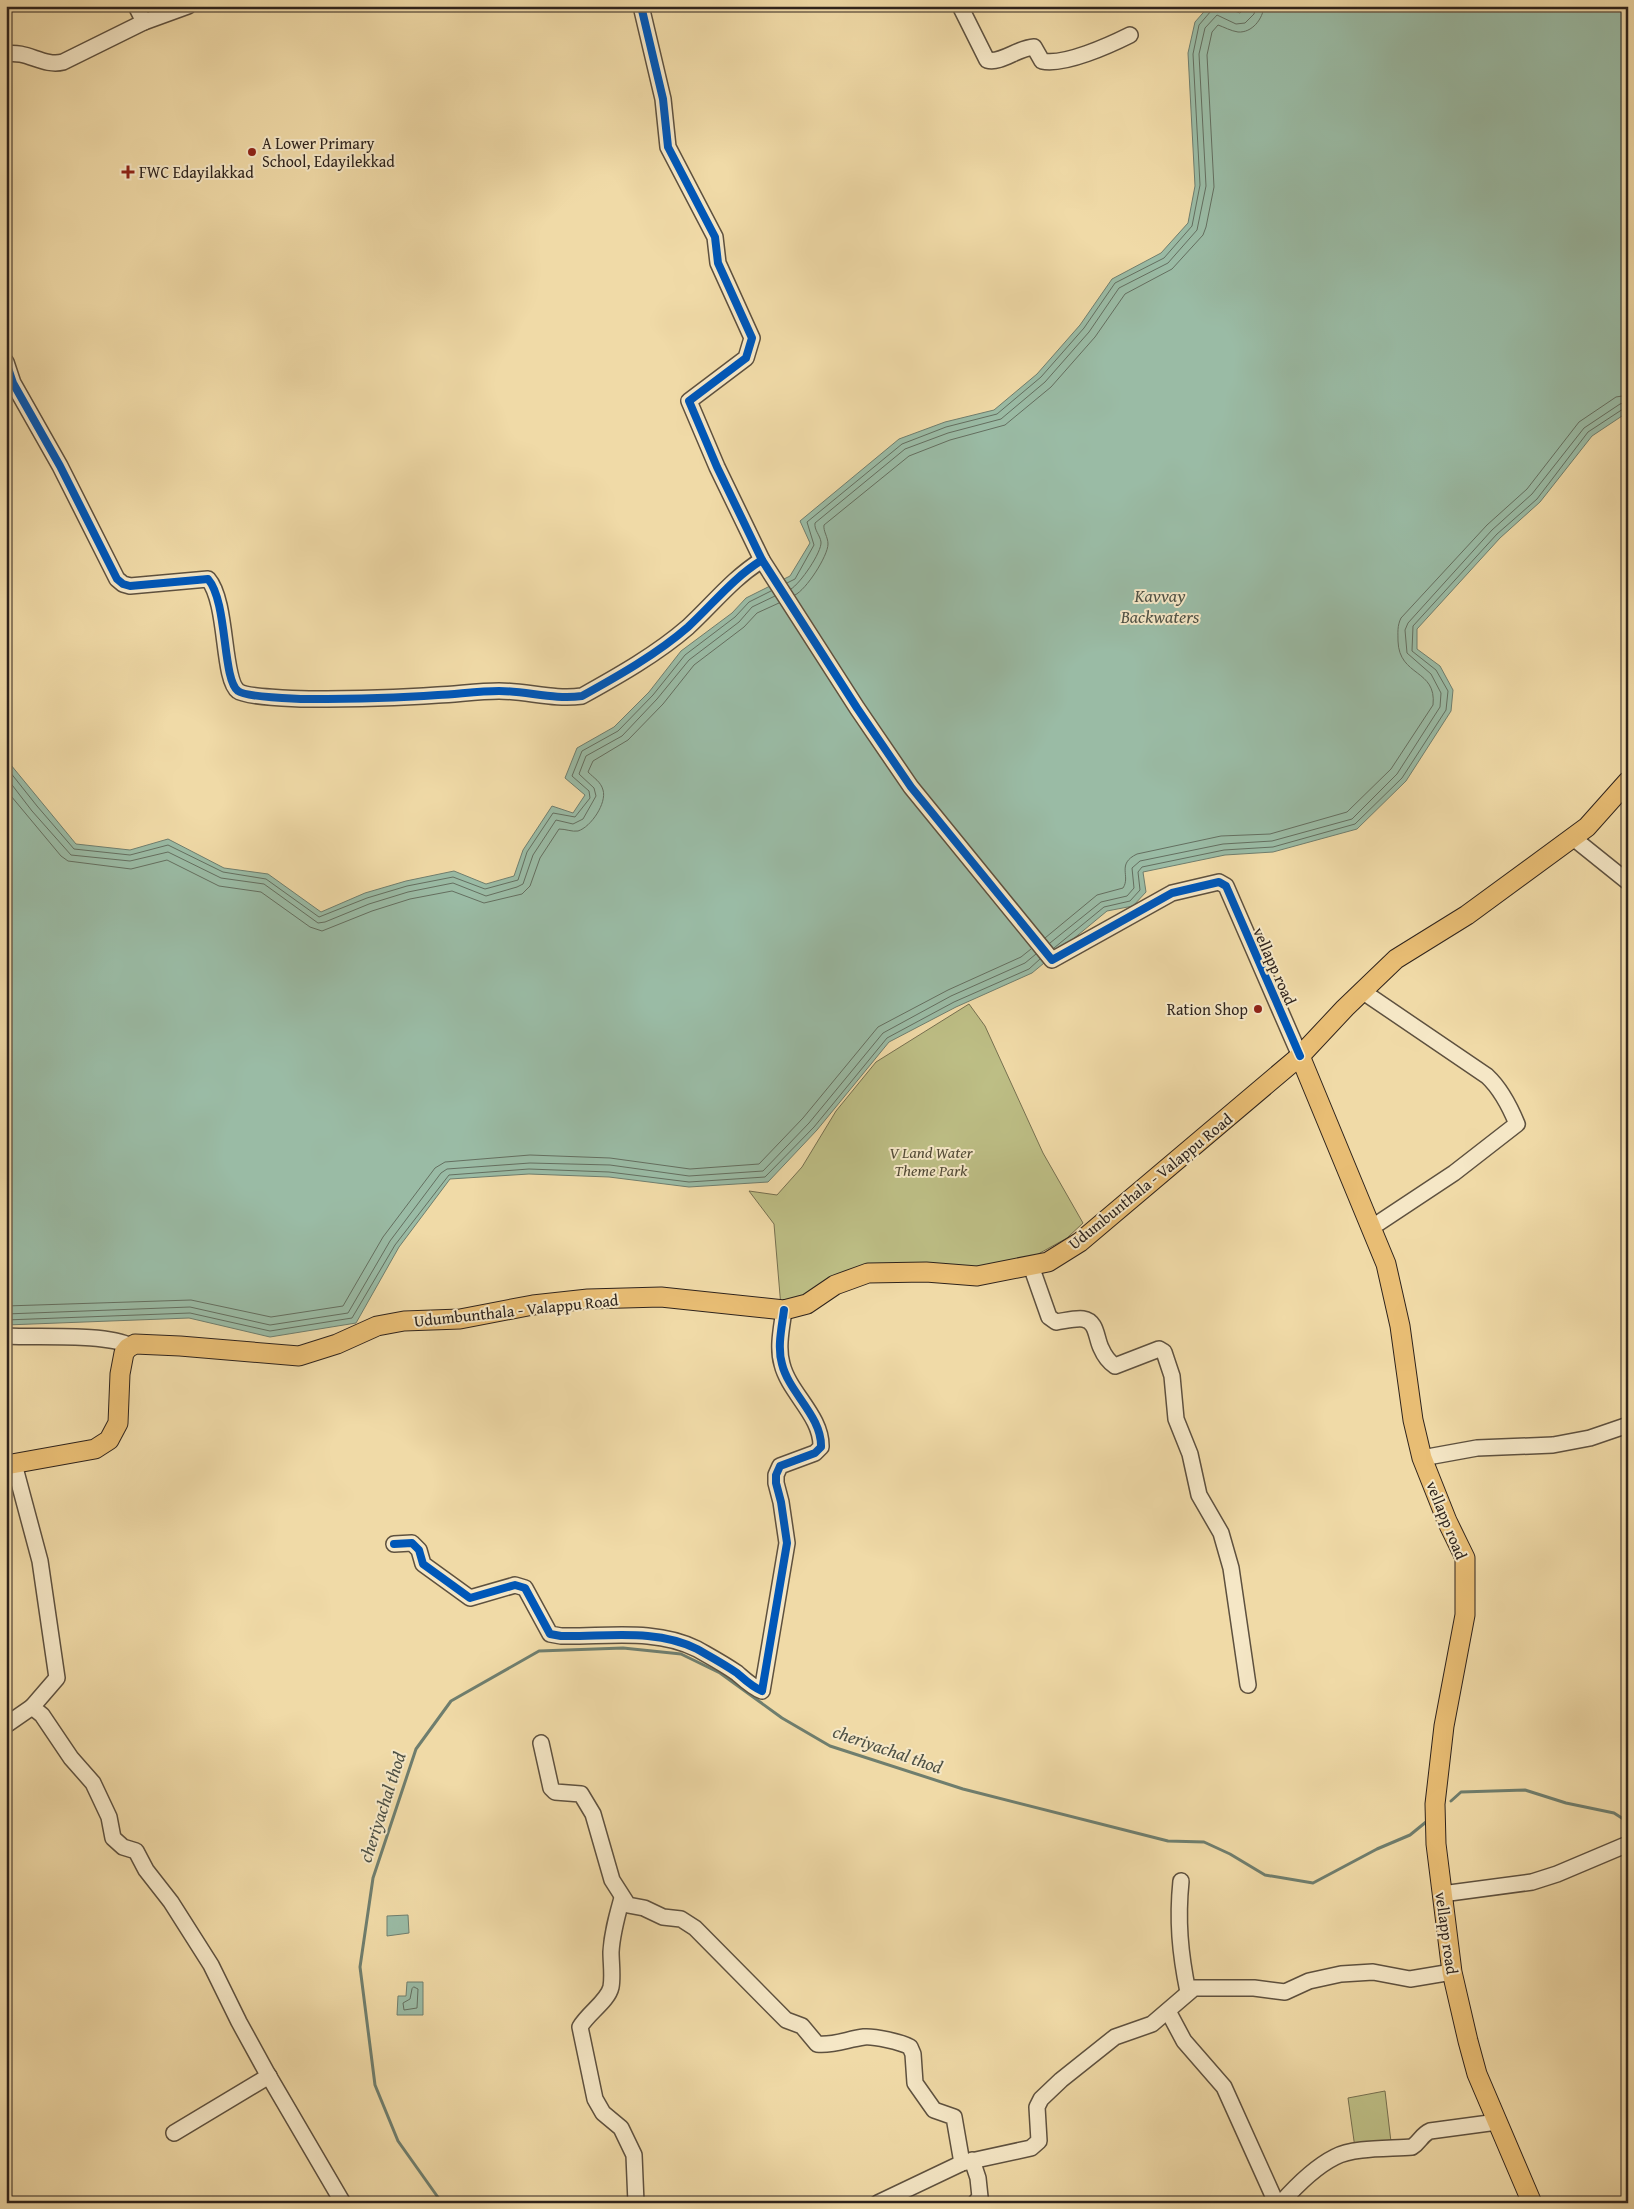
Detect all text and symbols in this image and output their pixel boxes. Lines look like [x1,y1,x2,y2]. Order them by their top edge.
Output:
place label: A Lower Primary School, Edayilekkad [262,131,395,173]
marker: A Lower Primary School, Edayilekkad [246,146,258,158]
place label: FWC Edayilakkad [139,160,254,184]
marker: FWC Edayilakkad [121,165,135,179]
water label: Kavvay Backwaters [1120,582,1200,630]
street label: vellapp road [1247,923,1303,1009]
place label: Ration Shop [1167,997,1248,1021]
marker: Ration Shop [1252,1003,1264,1015]
street label: Udumbunthala - Valappu Road [1063,1107,1238,1255]
park label: V Land Water Theme Park [889,1140,974,1182]
street label: Udumbunthala - Valappu Road [413,1287,620,1333]
street label: vellapp road [1420,1477,1474,1563]
water label: cheriyachal thod [829,1718,947,1781]
water label: cheriyachal thod [351,1748,413,1866]
street label: vellapp road [1429,1890,1465,1976]

